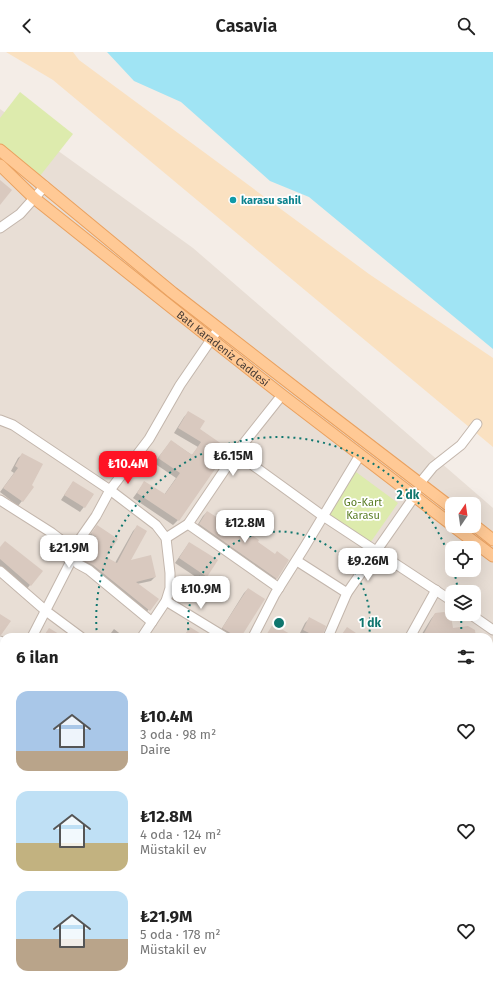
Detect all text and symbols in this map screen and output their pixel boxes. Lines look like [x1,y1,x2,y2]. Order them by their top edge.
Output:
icon: back [16,15,38,37]
text: Casavia [216,15,277,37]
icon: search [455,15,477,37]
place label: karasu sahil [241,194,302,207]
marker: karasu sahil [228,195,238,205]
street label: Batı Karadeniz Caddesi [174,308,272,389]
pin: ₺6.15M [200,443,266,477]
text: ₺6.15M [213,448,253,463]
pin: ₺10.4M [95,451,161,485]
text: ₺10.4M [108,456,148,471]
text: 2 dk [397,488,420,502]
park label: Go-Kart Karasu [344,496,382,522]
north arrow [445,497,481,533]
map controls [445,497,481,621]
pin: ₺12.8M [212,510,278,544]
text: ₺12.8M [225,515,265,530]
pin: ₺21.9M [36,535,102,569]
text: ₺21.9M [49,540,89,555]
button: locate [445,541,481,577]
pin: ₺9.26M [335,548,401,582]
text: ₺9.26M [347,553,389,568]
pin: ₺10.9M [168,576,234,610]
text: ₺10.9M [181,581,221,596]
button: layers [445,585,481,621]
centre of rings [272,616,286,630]
text: 1 dk [359,616,381,630]
icon: filters [455,646,477,668]
text: 6 ilan [16,647,59,668]
text: ₺10.4M [140,706,193,727]
icon: home [48,707,96,755]
icon: heart [455,720,477,742]
text: 3 oda · 98 m² [140,727,216,742]
text: Daire [140,742,171,757]
text: ₺12.8M [140,806,192,827]
icon: home [48,807,96,855]
icon: heart [455,820,477,842]
text: 4 oda · 124 m² [140,827,221,842]
text: Müstakil ev [140,842,206,857]
text: ₺21.9M [140,906,192,927]
icon: home [48,907,96,955]
icon: heart [455,920,477,942]
text: 5 oda · 178 m² [140,927,220,942]
text: Müstakil ev [140,942,206,957]

